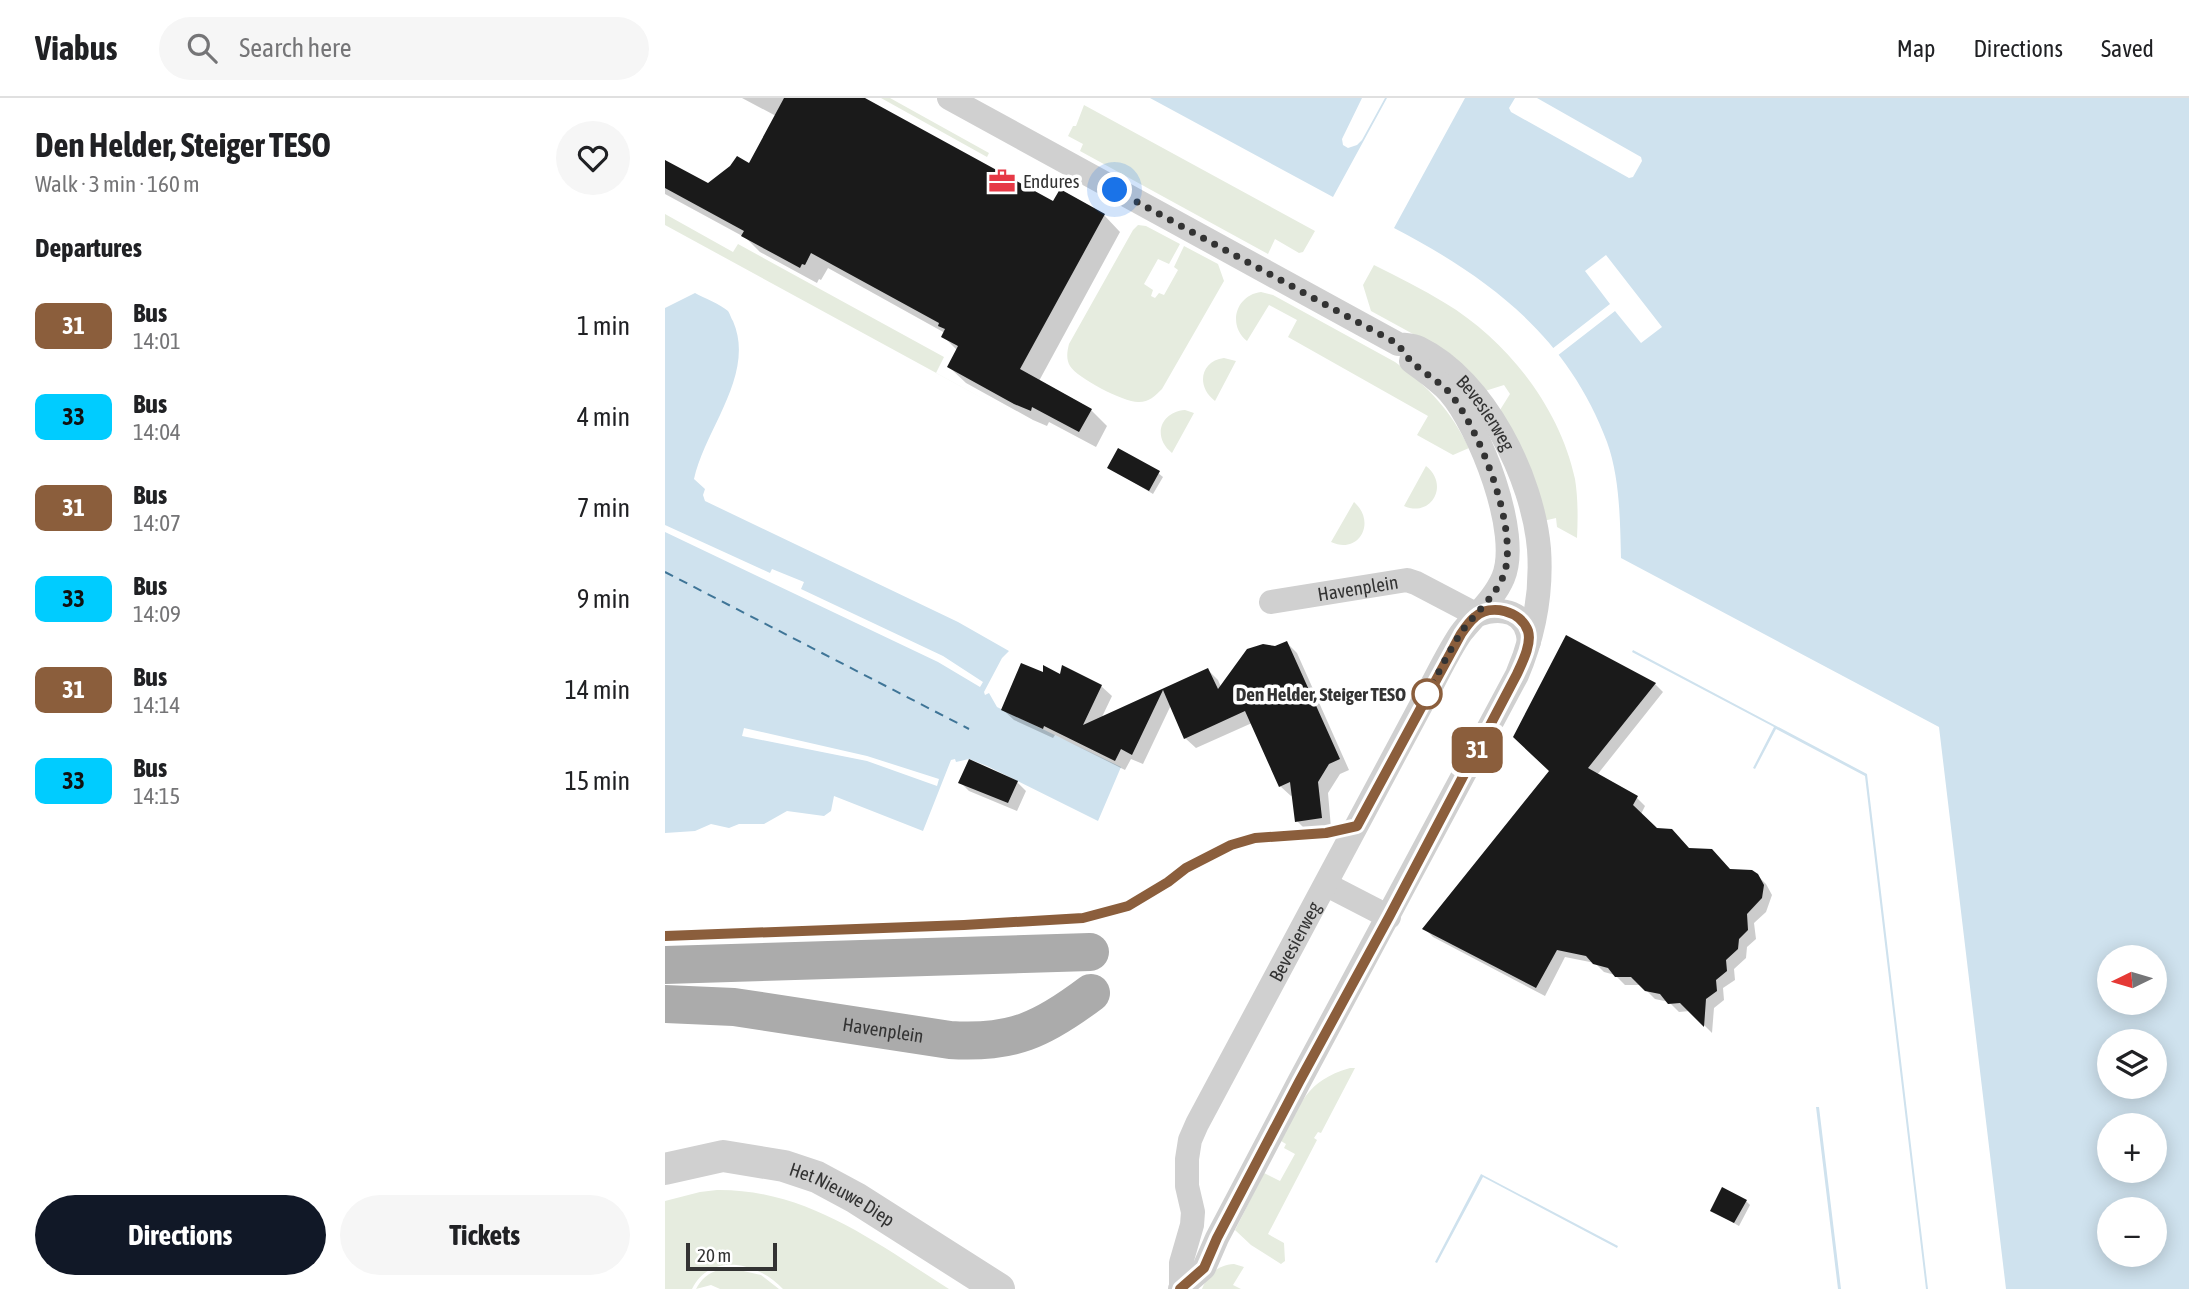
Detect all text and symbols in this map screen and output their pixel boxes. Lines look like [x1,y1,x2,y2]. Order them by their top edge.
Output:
search box [159,17,649,80]
text: Viabus [35,29,117,67]
icon: search [183,29,221,67]
text: Search here [239,33,352,63]
text: Map [1897,35,1935,62]
text: Directions [1973,35,2063,62]
text: Saved [2101,35,2154,62]
button: heart [556,121,630,195]
text: Den Helder, Steiger TESO [35,126,331,164]
office icon: Endures [987,166,1017,196]
place label: Endures [1023,170,1080,192]
text: Walk · 3 min · 160 m [35,171,199,197]
your location [1097,172,1132,207]
text: Departures [35,233,142,263]
text: Bus [133,298,167,328]
text: 1 min [577,311,630,341]
text: 31 [62,312,85,339]
text: 14:01 [133,328,181,354]
street label: Bevesierweg [1452,370,1520,455]
text: Bus [133,389,167,419]
text: 4 min [577,402,630,432]
text: 33 [62,403,85,430]
text: 14:04 [133,419,181,445]
text: Bus [133,480,167,510]
text: 7 min [577,493,630,523]
text: 31 [62,494,85,521]
text: 14:07 [133,510,181,536]
text: Bus [133,571,167,601]
street label: Havenplein [1316,571,1400,605]
text: 9 min [577,584,630,614]
text: 33 [62,585,85,612]
text: 14:09 [133,601,181,627]
text: Bus [133,662,167,692]
text: 14 min [565,675,630,705]
text: 31 [62,676,85,703]
marker: Den Helder, Steiger TESO [1412,679,1442,709]
place label: Den Helder, Steiger TESO [1236,683,1406,705]
text: 14:14 [133,692,180,718]
line badge: 31 [1445,727,1509,773]
text: 31 [1466,736,1488,763]
text: Bus [133,753,167,783]
text: 15 min [565,766,630,796]
text: 33 [62,767,85,794]
text: 14:15 [133,783,180,809]
street label: Bevesierweg [1264,897,1325,985]
north arrow [2097,945,2167,1015]
map controls [2097,945,2167,1267]
street label: Havenplein [841,1013,925,1047]
button: layers [2097,1029,2167,1099]
button: + [2097,1113,2167,1183]
street label: Het Nieuwe Diep [787,1158,899,1231]
button: Directions [35,1195,326,1275]
button: Tickets [340,1195,630,1275]
button: − [2097,1197,2167,1267]
scale bar [686,1240,777,1272]
text: 20 m [697,1244,731,1266]

